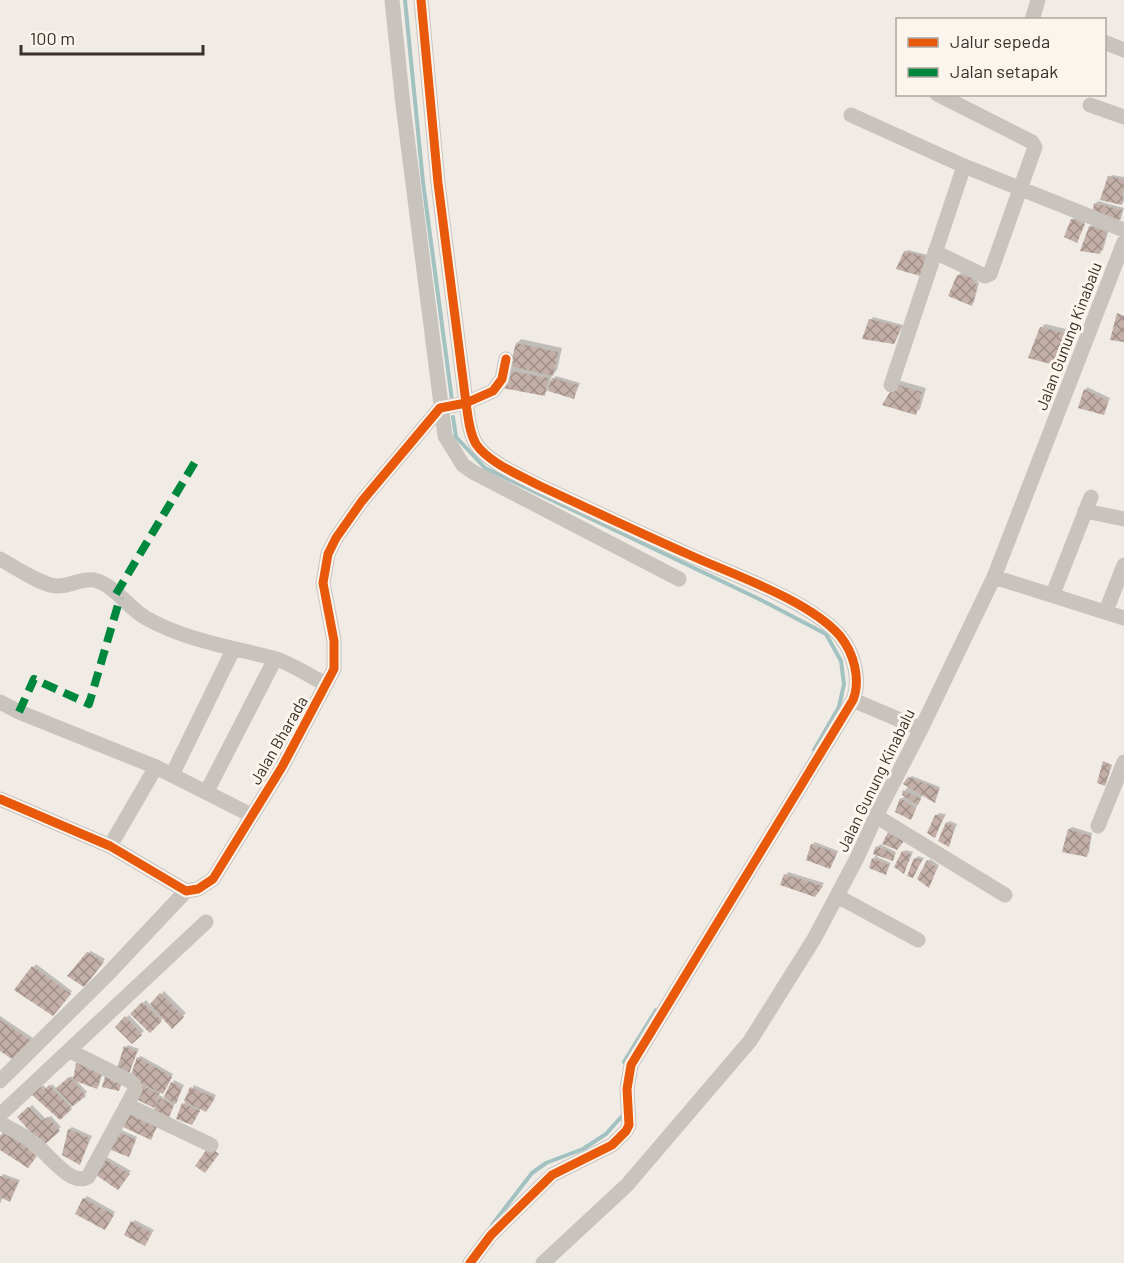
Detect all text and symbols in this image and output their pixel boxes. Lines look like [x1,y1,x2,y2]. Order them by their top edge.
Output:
scale bar [21,18,202,56]
legend [896,18,1106,96]
text: 100 m [30,27,75,49]
text: Jalur sepeda [950,30,1050,52]
text: Jalan setapak [950,60,1058,82]
street label: Jalan Gunung Kinabalu [1031,259,1105,413]
street label: Jalan Bharada [245,692,311,788]
street label: Jalan Gunung Kinabalu [832,705,918,855]

